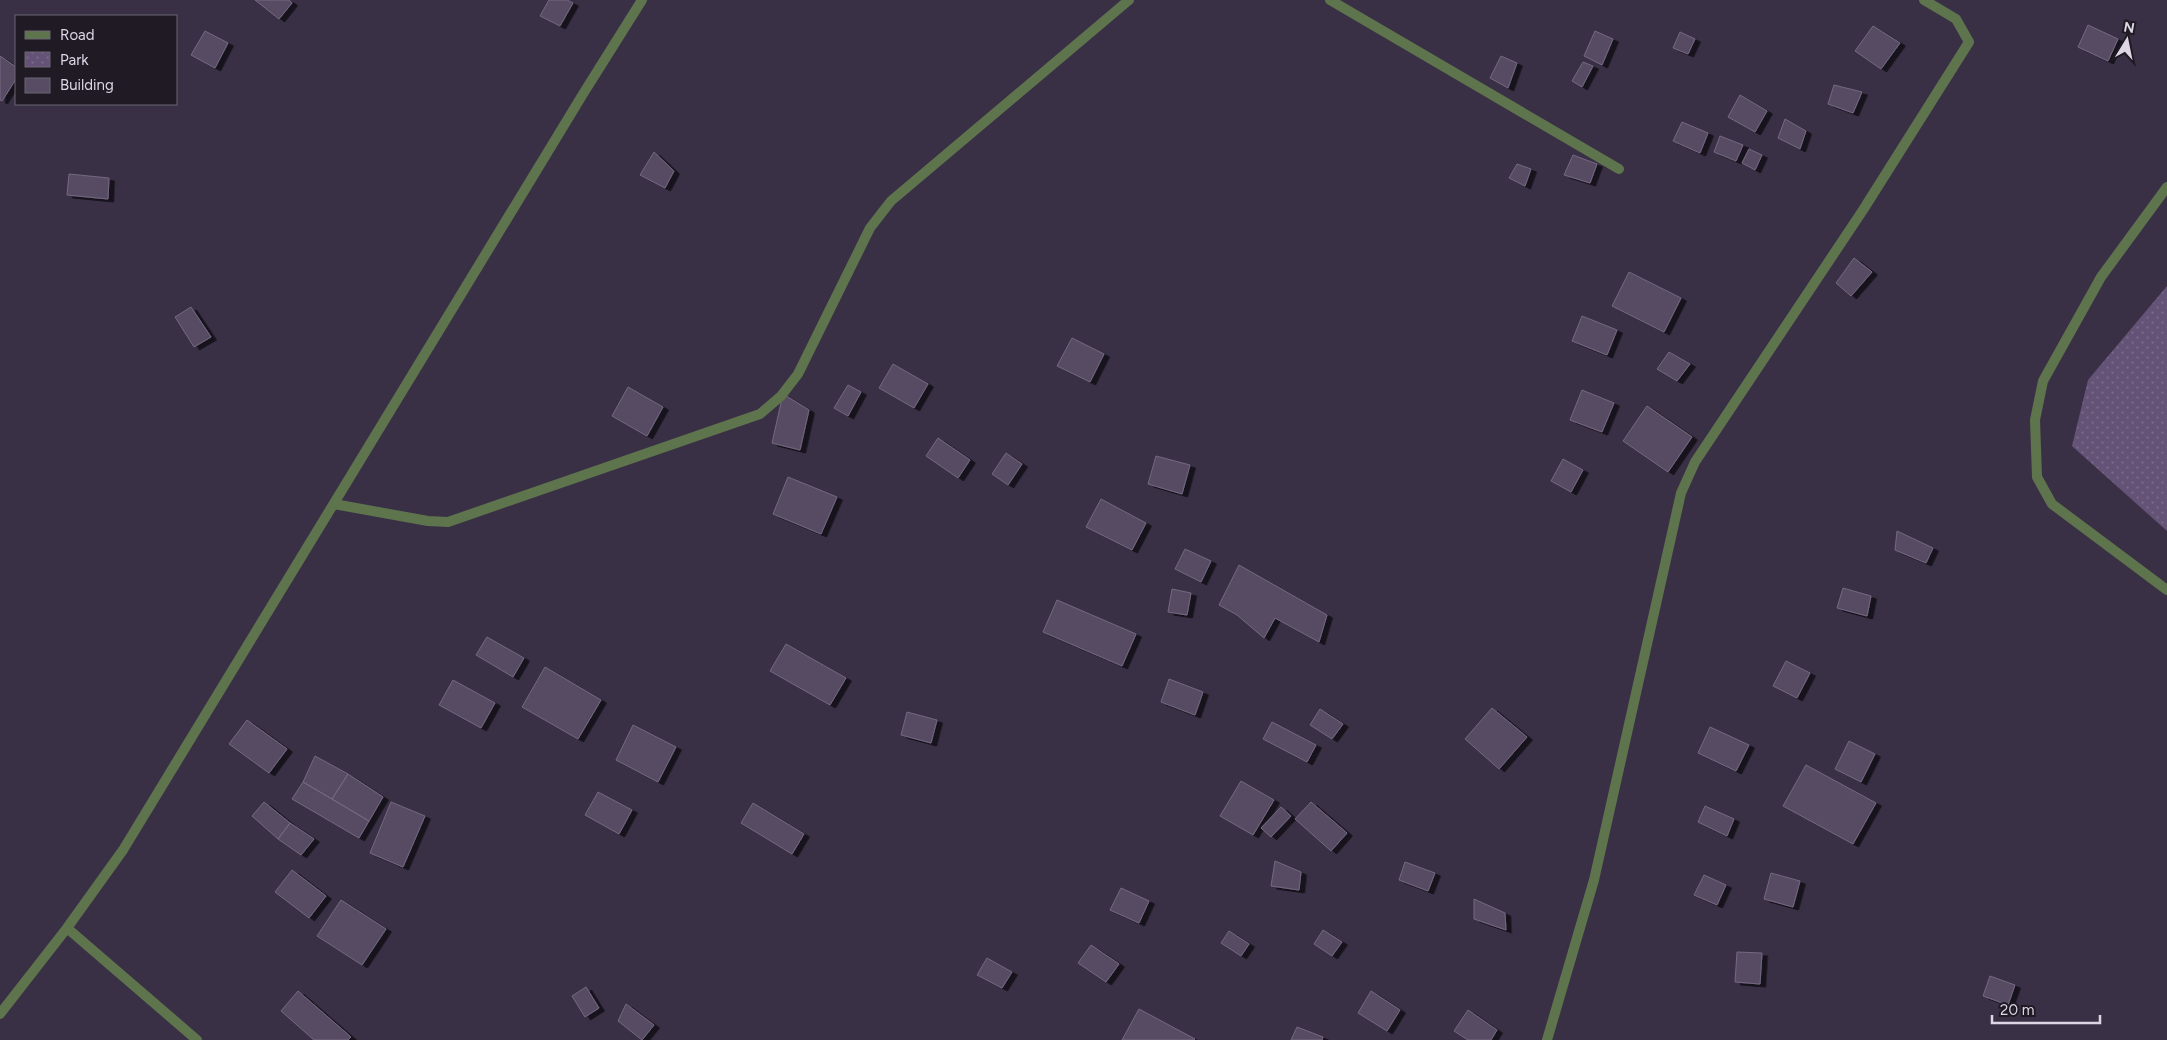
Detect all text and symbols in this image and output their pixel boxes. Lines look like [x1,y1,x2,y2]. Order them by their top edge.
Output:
legend [15,15,178,105]
north arrow [2102,15,2152,65]
text: N [2122,18,2136,37]
text: Road [60,26,95,44]
text: Park [60,51,89,69]
text: Building [60,76,114,94]
scale bar [1992,992,2100,1024]
text: 20 m [2000,1001,2034,1019]

